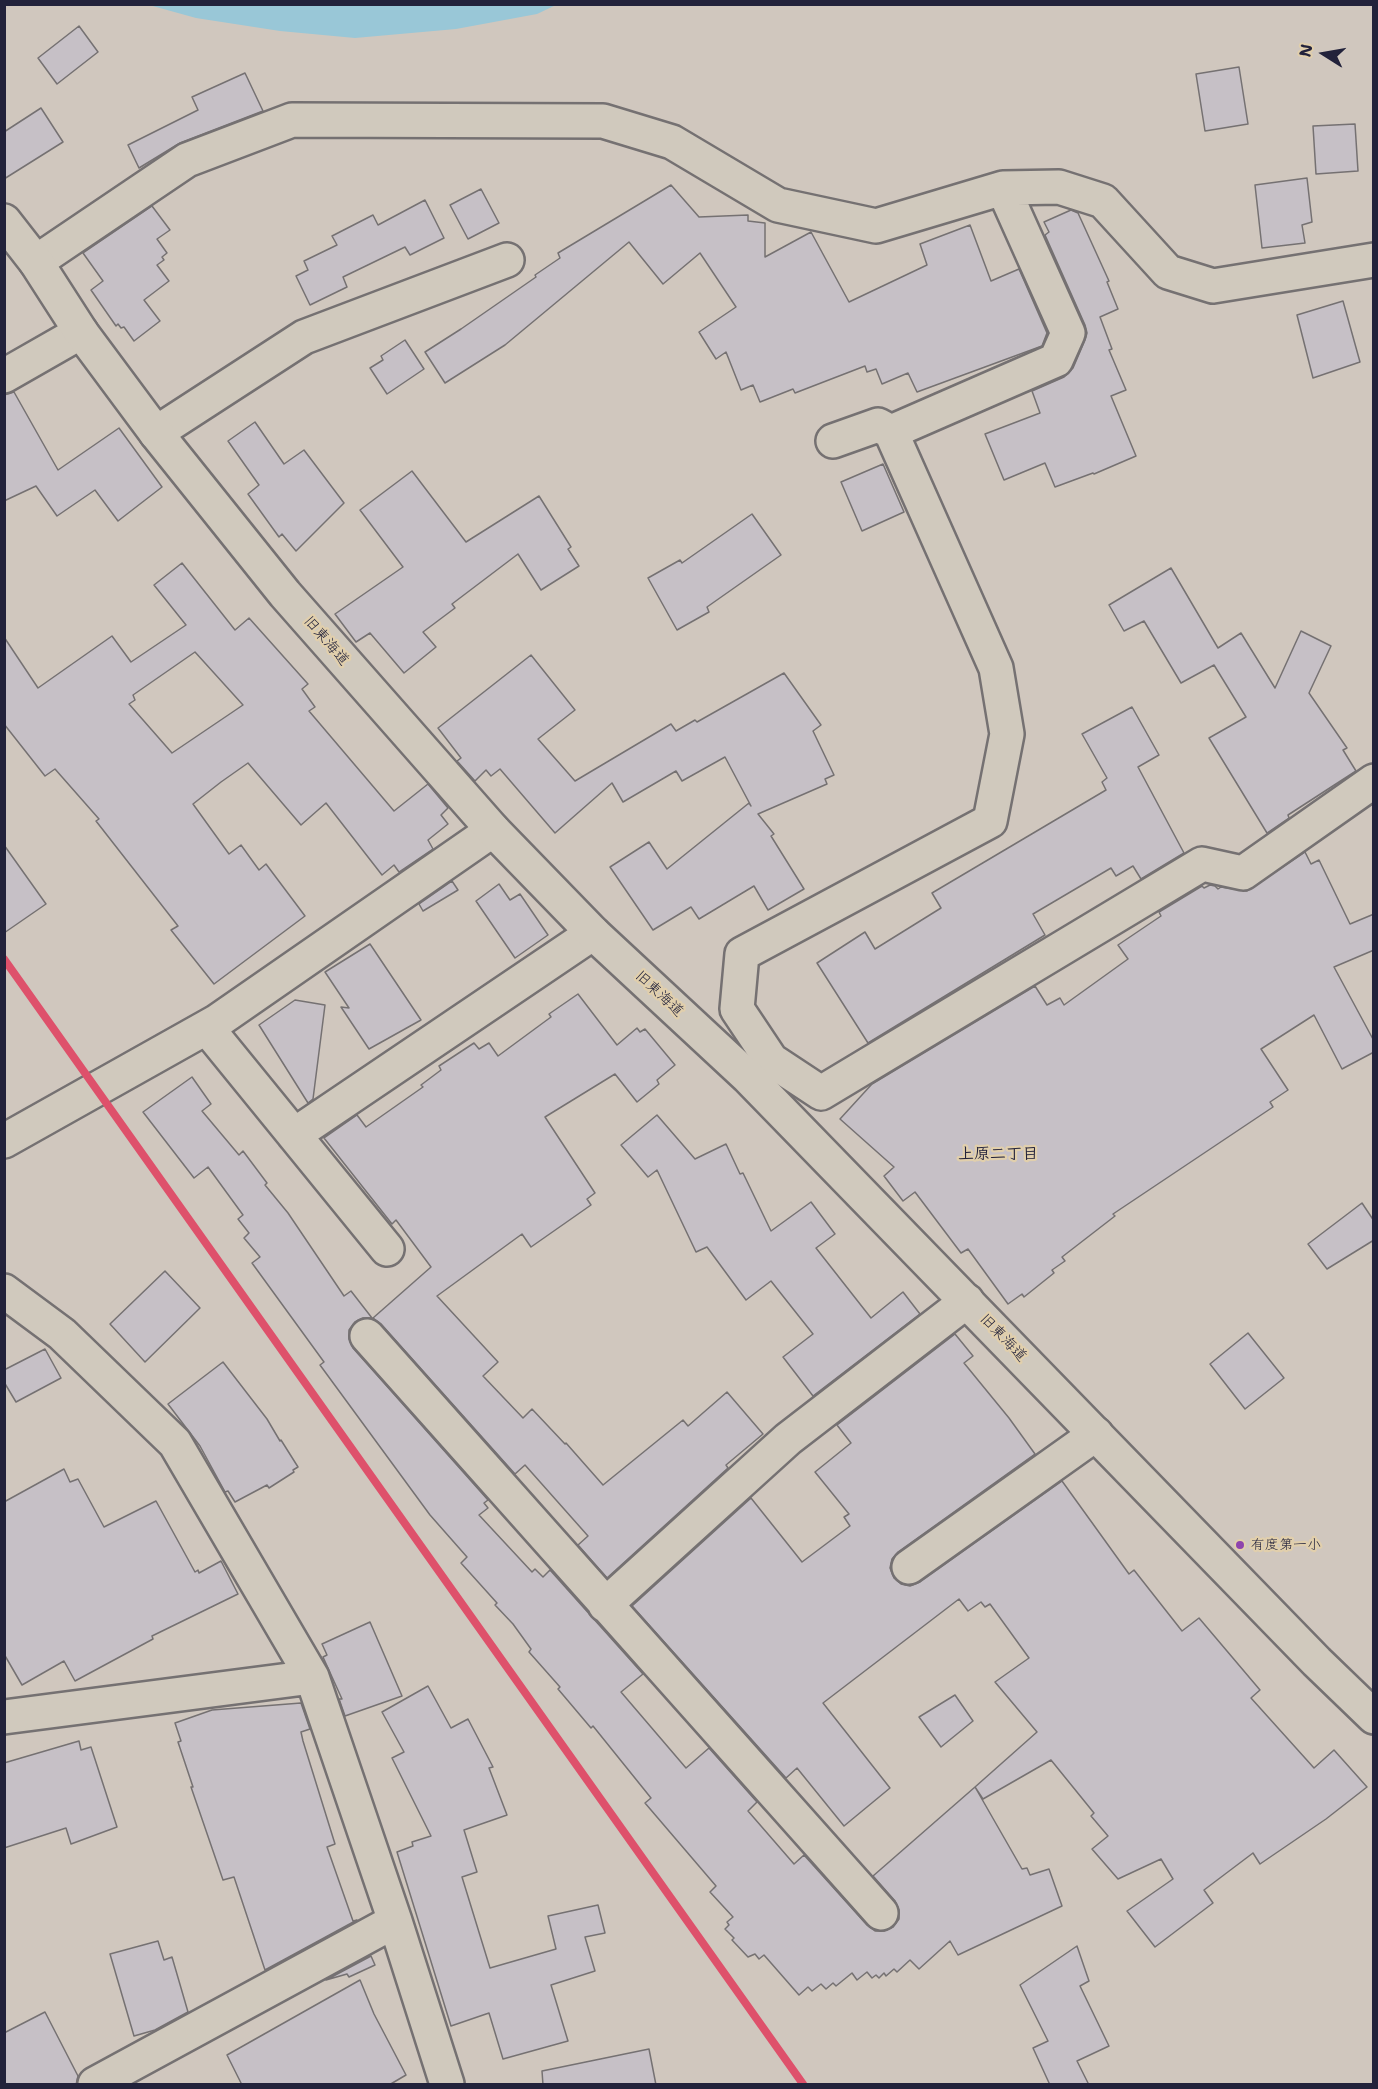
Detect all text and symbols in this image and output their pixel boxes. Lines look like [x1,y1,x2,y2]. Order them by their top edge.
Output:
north arrow [1294,24,1354,84]
text: N [1294,42,1317,59]
street label: 旧東海道 [300,612,352,670]
street label: 旧東海道 [631,967,687,1021]
district label: 上原二丁目 [958,1145,1038,1165]
street label: 旧東海道 [976,1310,1030,1366]
place label: 有度第一小 [1251,1537,1321,1553]
marker: 有度第一小 [1234,1539,1246,1551]

